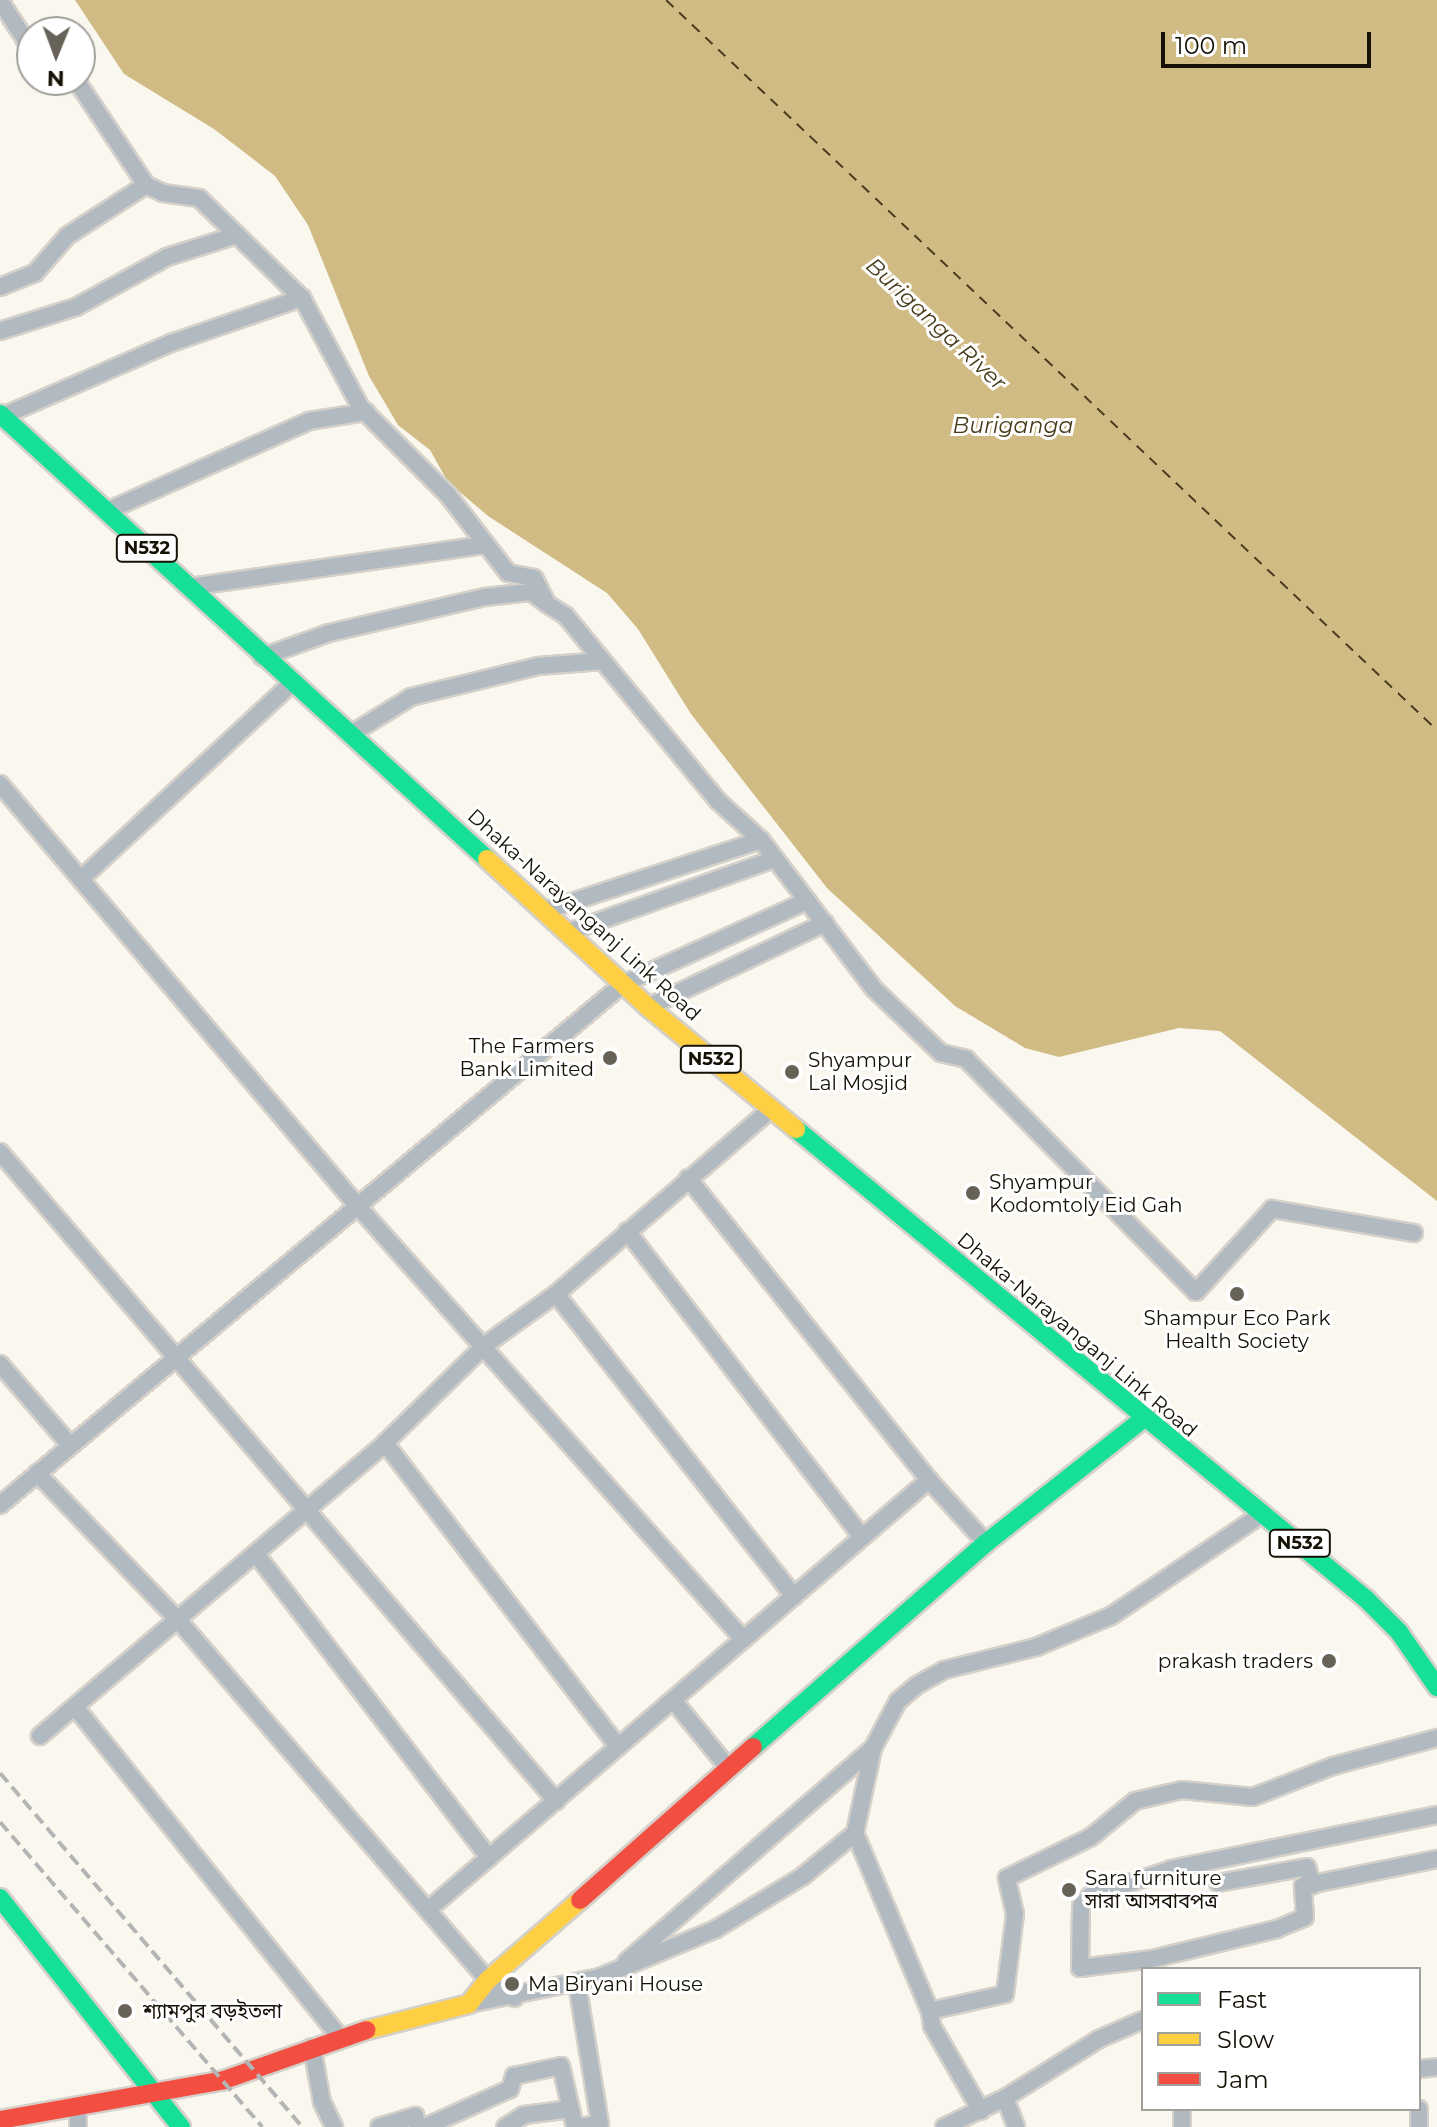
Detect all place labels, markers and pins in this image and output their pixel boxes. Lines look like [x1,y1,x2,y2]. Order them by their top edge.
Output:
place label: The Farmers Bank Limited [459,1034,594,1081]
place label: Shyampur Lal Mosjid [808,1048,912,1095]
marker: The Farmers Bank Limited [601,1049,619,1067]
marker: Shyampur Lal Mosjid [783,1063,801,1081]
place label: Shyampur Kodomtoly Eid Gah [989,1170,1183,1217]
marker: Shyampur Kodomtoly Eid Gah [964,1184,982,1202]
marker: Shampur Eco Park Health Society [1228,1285,1246,1303]
place label: Shampur Eco Park Health Society [1144,1306,1330,1353]
place label: prakash traders [1158,1649,1313,1673]
marker: prakash traders [1320,1652,1338,1670]
place label: Sara furniture সারা আসবাবপত্র [1085,1866,1222,1913]
marker: Sara furniture সারা আসবাবপত্র [1060,1881,1078,1899]
place label: Ma Biryani House [528,1972,703,1996]
marker: Ma Biryani House [503,1975,521,1993]
place label: শ্যামপুর বড়ইতলা [143,1999,282,2023]
marker: শ্যামপুর বড়ইতলা [114,2000,136,2022]

